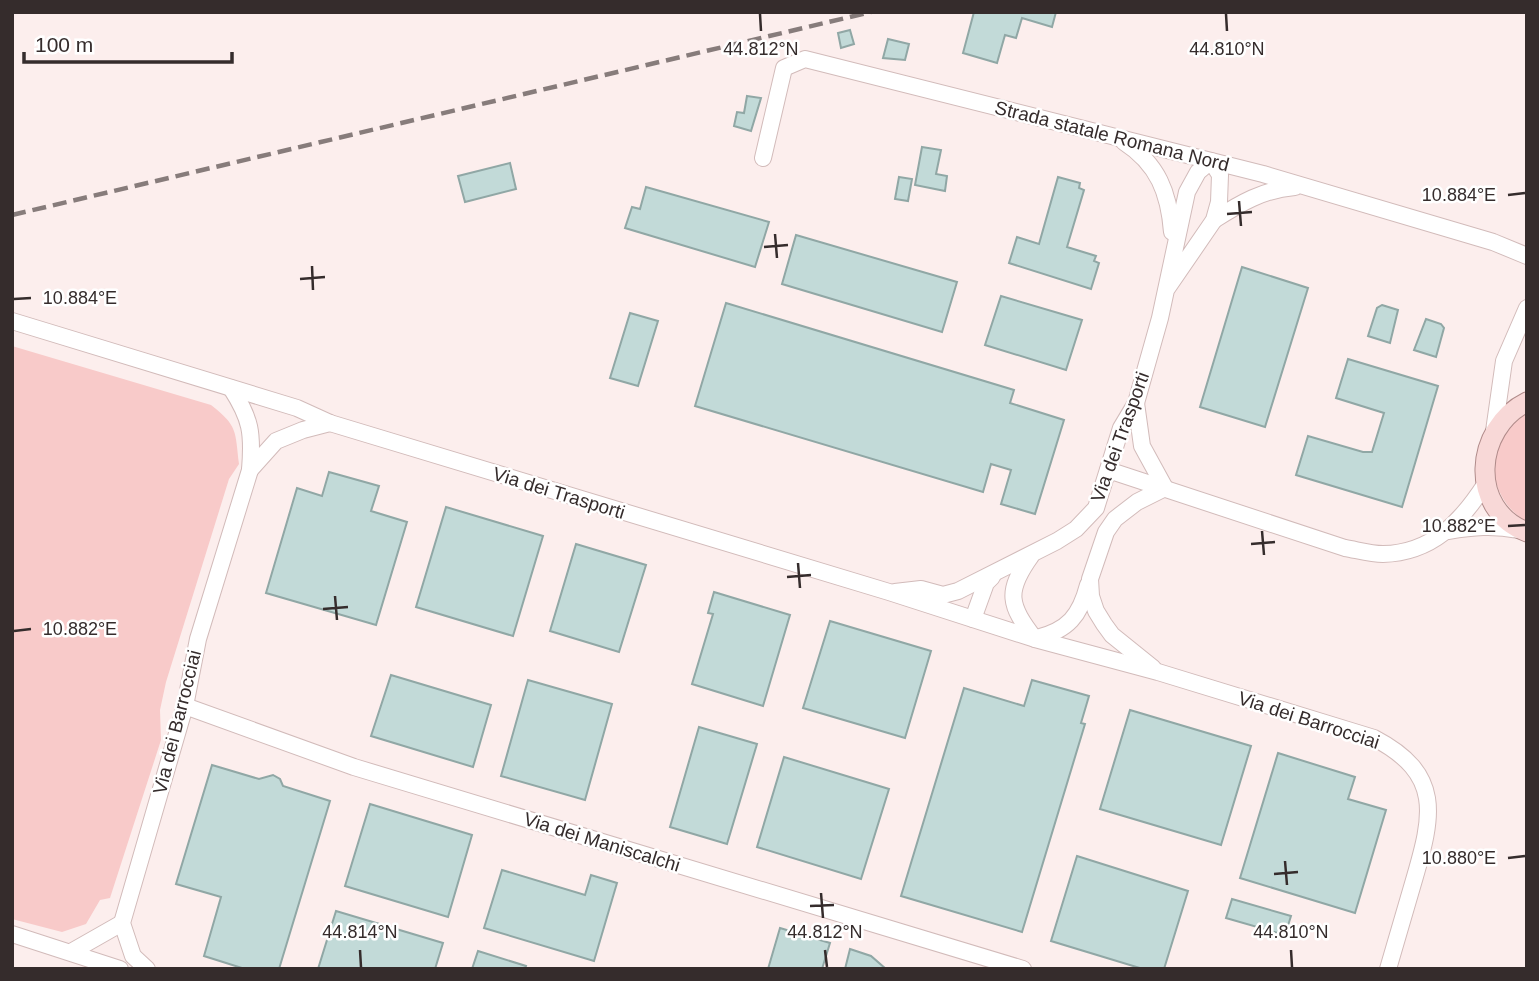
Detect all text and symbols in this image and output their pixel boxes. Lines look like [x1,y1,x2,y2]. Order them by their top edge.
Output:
scale bar [24,21,233,65]
text: 100 m [35,33,93,56]
text: 44.812°N [723,39,799,59]
text: 44.810°N [1189,39,1265,59]
street label: Strada statale Romana Nord [993,97,1231,175]
text: 10.884°E [1422,185,1496,205]
text: 10.884°E [43,288,117,308]
street label: Via dei Trasporti [1087,369,1153,505]
street label: Via dei Trasporti [490,463,628,523]
text: 10.882°E [1422,516,1496,536]
text: 10.882°E [43,619,117,639]
street label: Via dei Barrocciai [149,648,205,796]
street label: Via dei Barrocciai [1236,687,1382,753]
street label: Via dei Maniscalchi [521,808,683,876]
text: 10.880°E [1422,848,1496,868]
text: 44.814°N [322,922,398,942]
text: 44.812°N [787,922,863,942]
text: 44.810°N [1253,922,1329,942]

